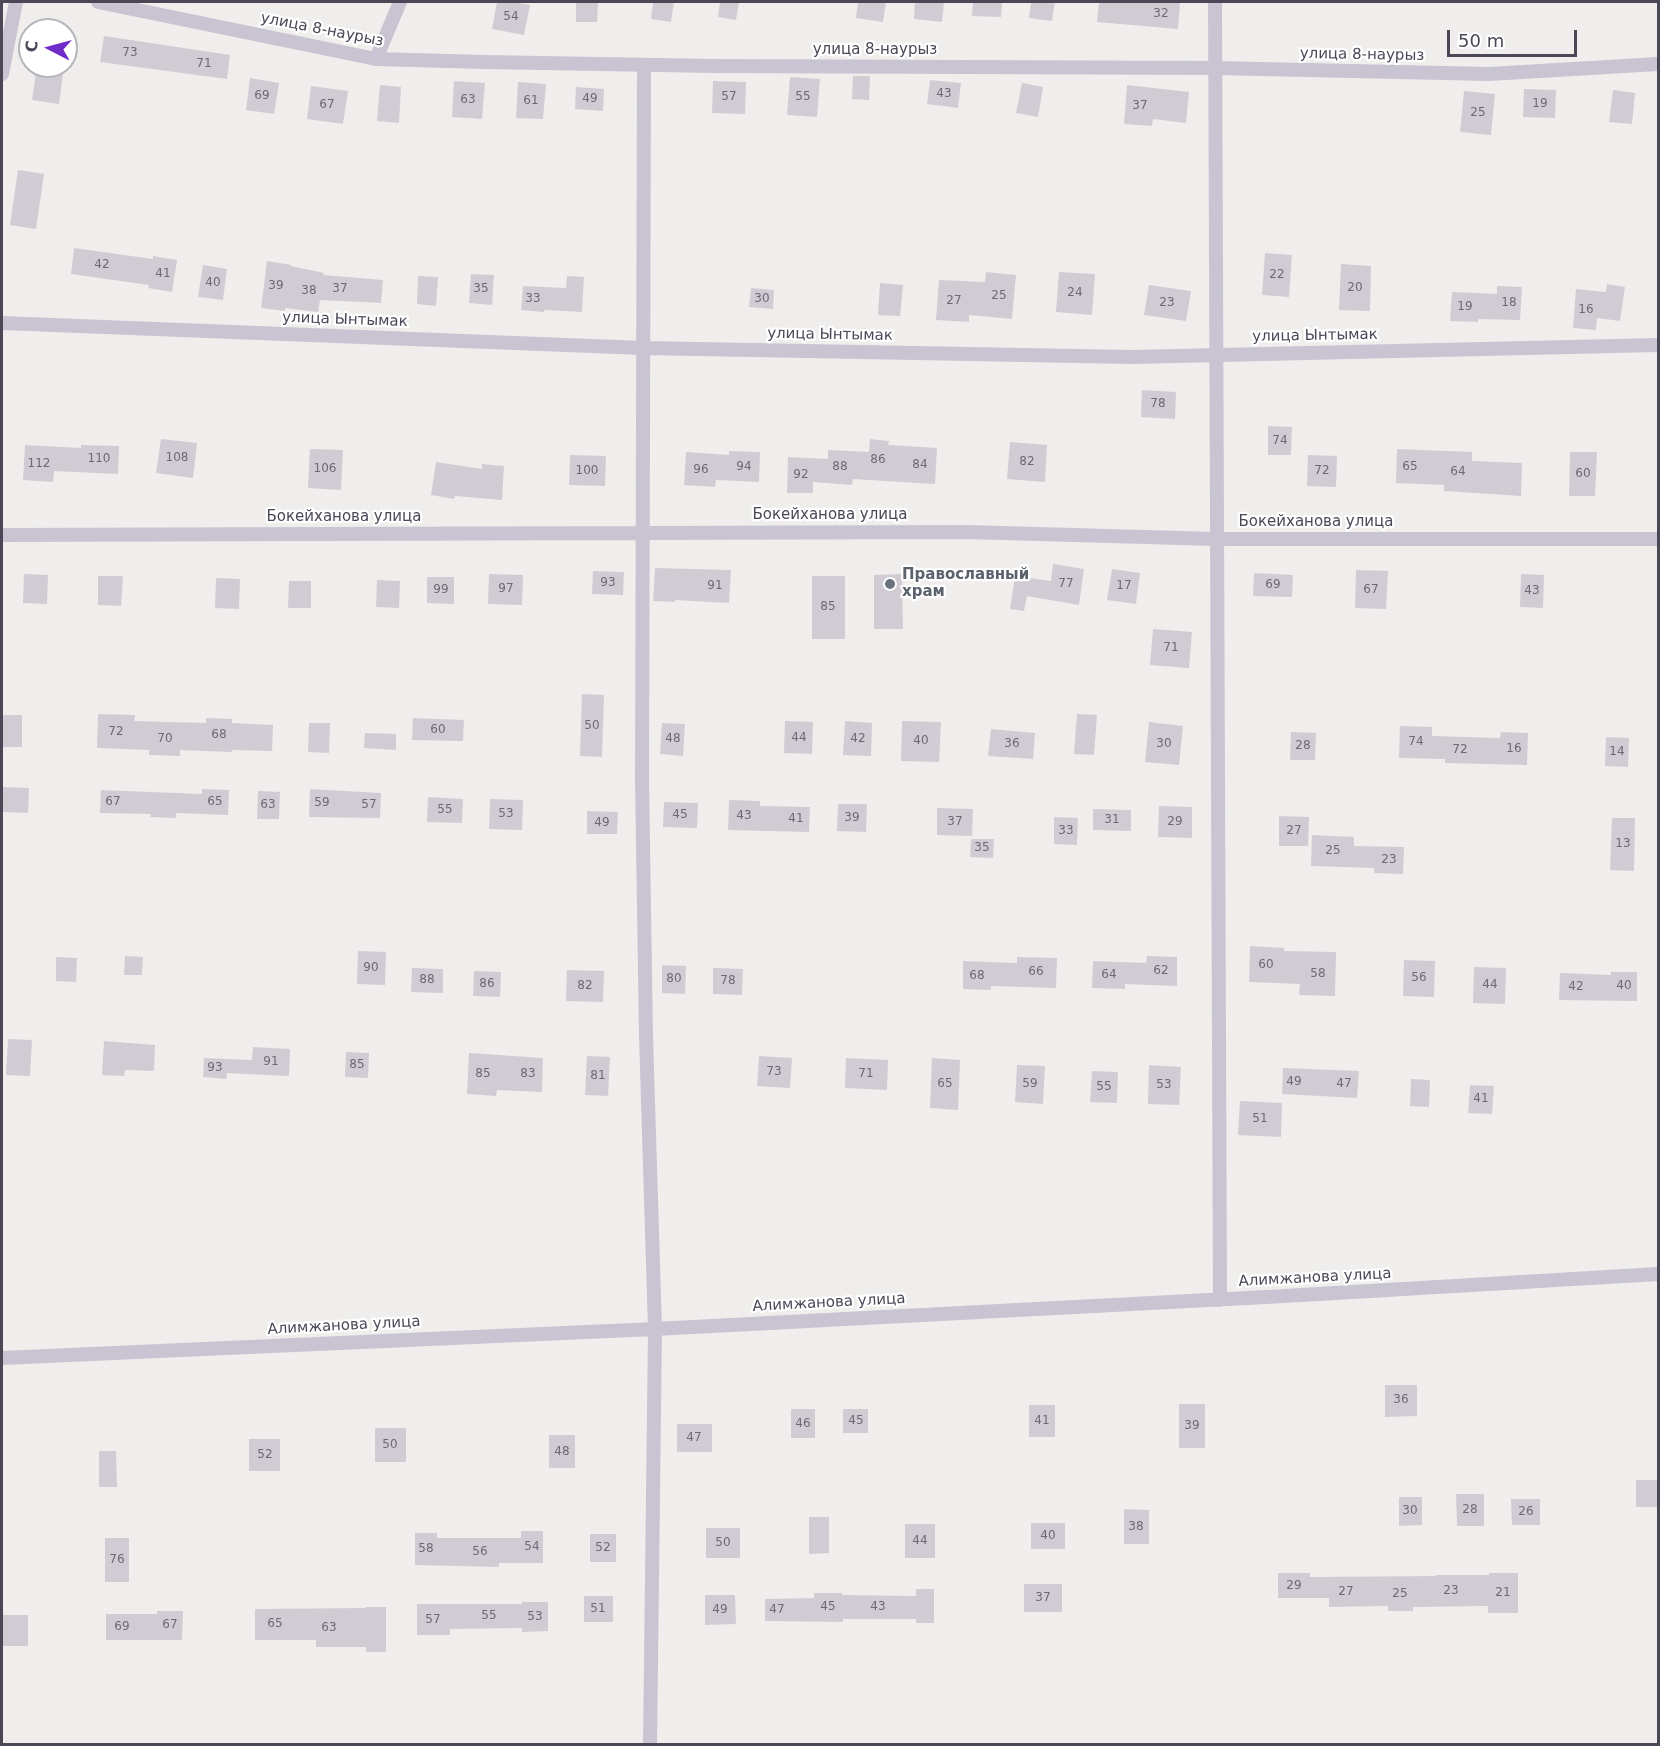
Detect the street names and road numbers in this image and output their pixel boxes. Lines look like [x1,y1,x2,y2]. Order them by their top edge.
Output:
street label: улица 8-наурыз [259,9,385,51]
street label: улица 8-наурыз [813,41,937,59]
street label: улица 8-наурыз [1300,45,1424,65]
street label: улица Ынтымак [282,309,408,331]
street label: улица Ынтымак [767,325,893,345]
street label: улица Ынтымак [1252,326,1378,346]
street label: Бокейханова улица [753,506,907,524]
street label: Бокейханова улица [267,508,421,526]
street label: Бокейханова улица [1239,513,1393,531]
street label: Алимжанова улица [1238,1265,1392,1291]
street label: Алимжанова улица [752,1290,906,1316]
street label: Алимжанова улица [267,1313,421,1339]

